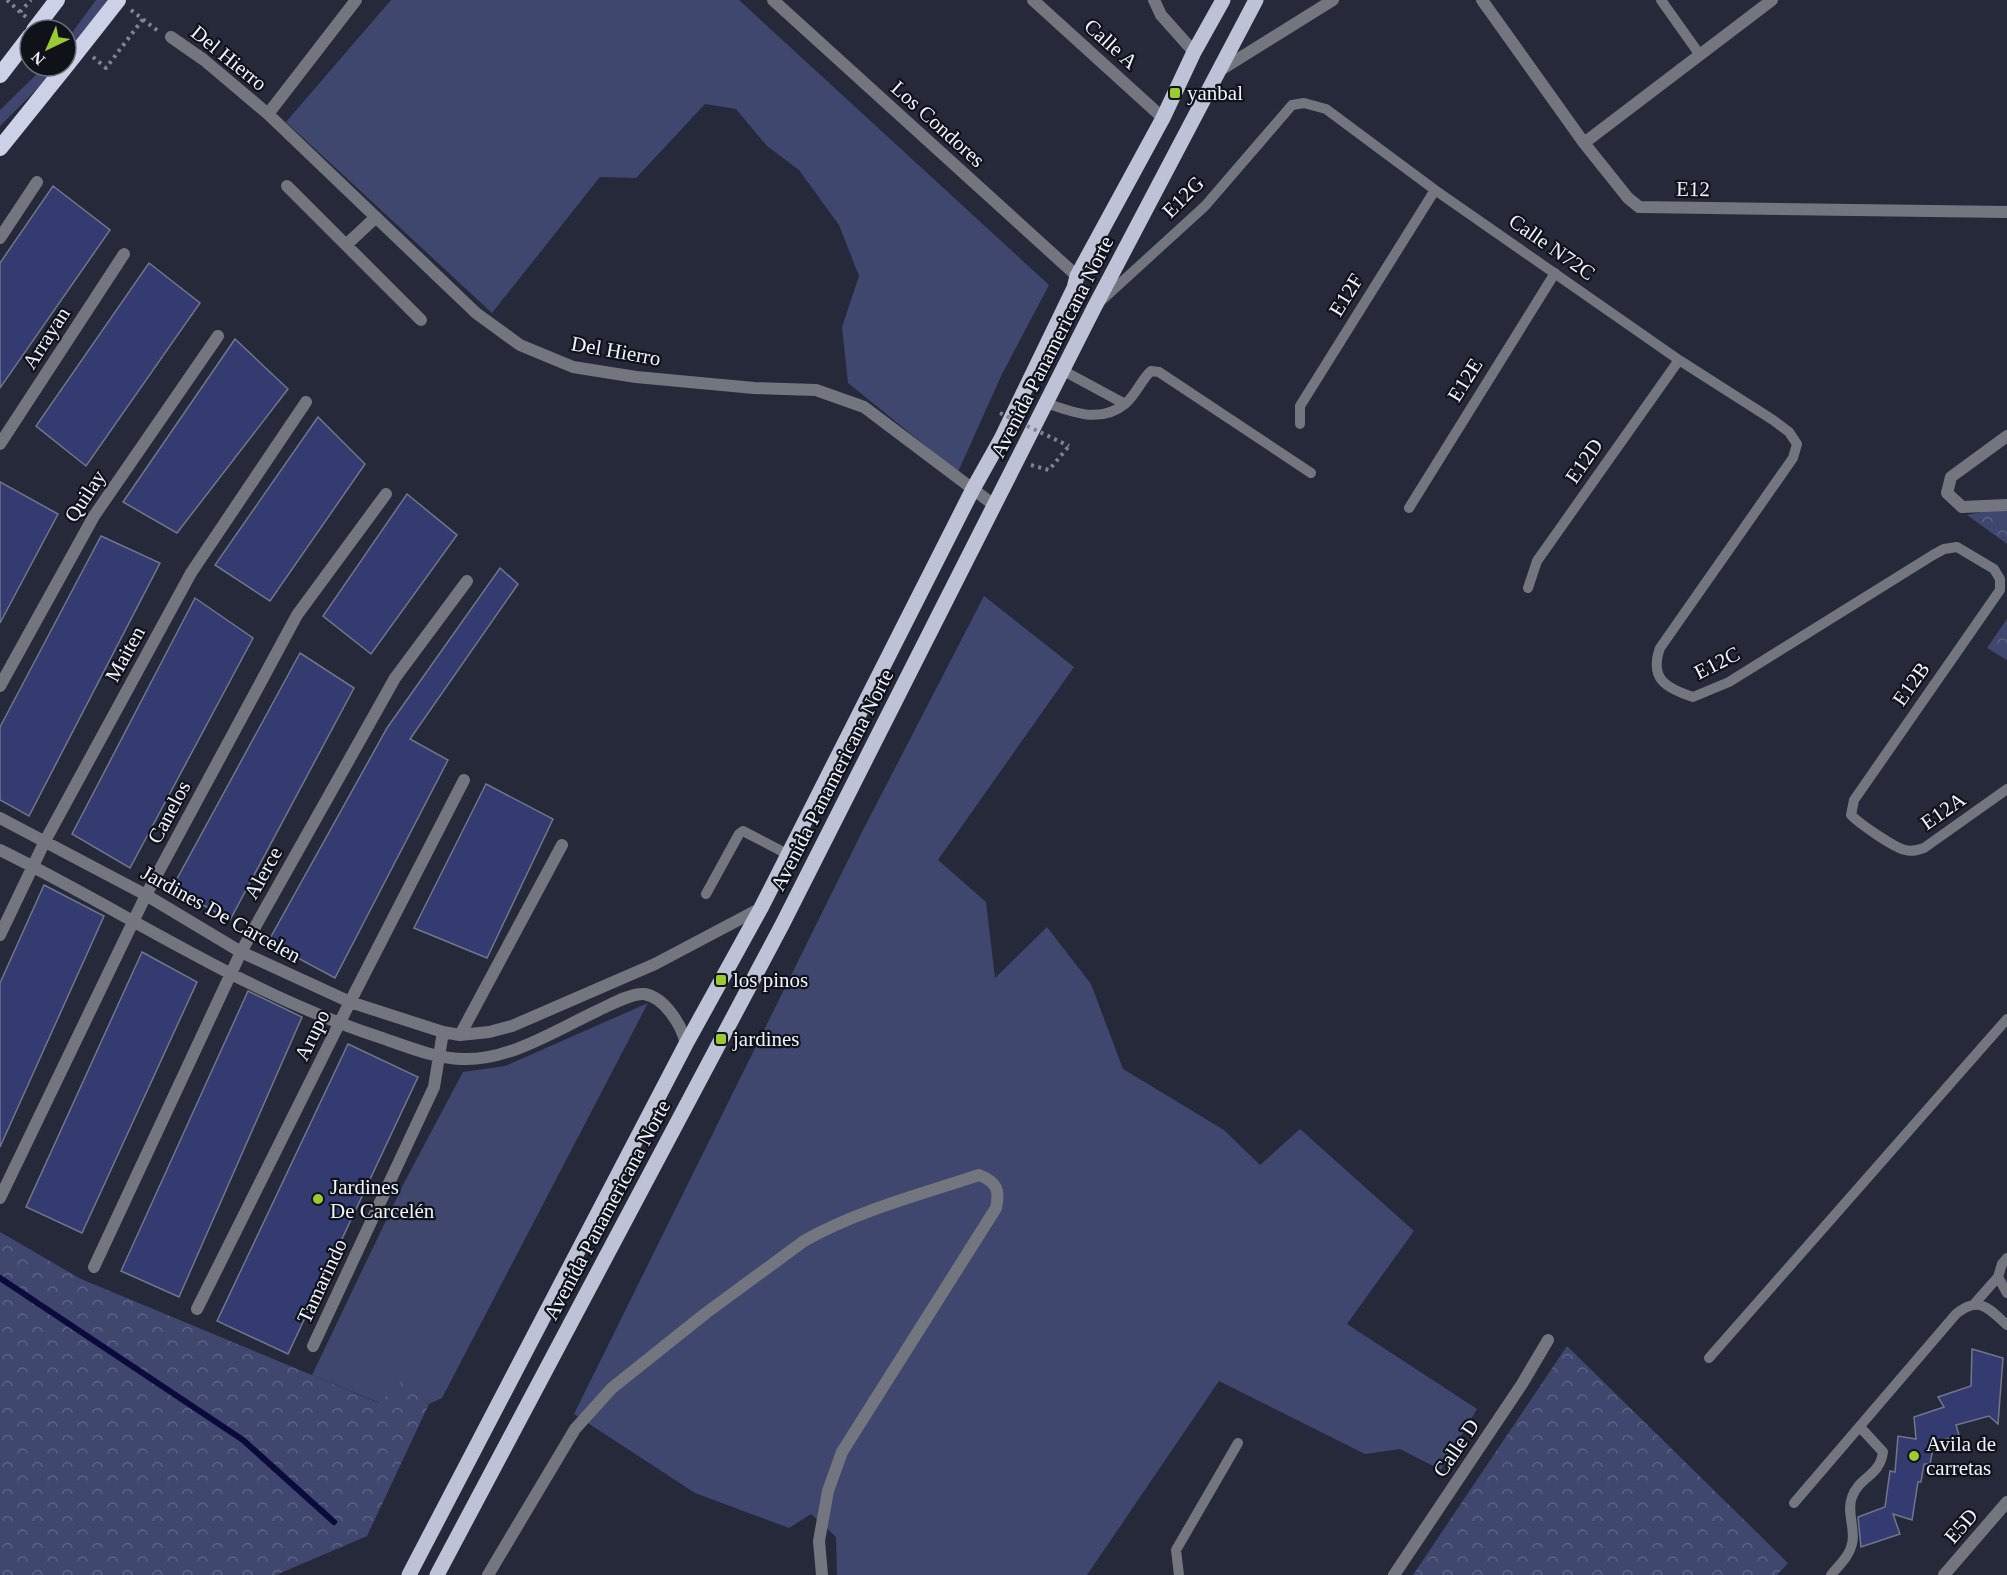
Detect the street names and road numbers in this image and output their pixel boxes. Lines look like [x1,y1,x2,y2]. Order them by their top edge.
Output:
street label: Calle A [1079,14,1143,75]
street label: Del Hierro [186,20,272,96]
street label: Los Condores [886,76,990,172]
street label: E12G [1157,171,1209,223]
street label: E12 [1676,177,1710,201]
street label: Calle N72C [1504,209,1600,285]
street label: Avenida Panamericana Norte [986,232,1118,462]
street label: E12F [1324,269,1368,321]
street label: Arrayan [17,302,75,373]
street label: Del Hierro [569,331,663,371]
street label: E12E [1442,354,1488,406]
street label: E12D [1560,434,1608,488]
street label: Quilay [59,465,111,527]
street label: Maiten [100,622,150,686]
street label: E12C [1690,641,1744,685]
street label: E12B [1887,658,1935,710]
street label: Avenida Panamericana Norte [766,665,898,895]
street label: Canelos [143,776,195,848]
street label: E12A [1916,787,1971,835]
street label: Alerce [239,843,287,903]
street label: Jardines De Carcelen [137,860,305,968]
street label: Arupo [289,1006,335,1064]
street label: Avenida Panamericana Norte [539,1096,675,1324]
street label: Tamarindo [292,1235,352,1327]
street label: Calle D [1428,1414,1484,1482]
street label: E5D [1939,1504,1983,1548]

